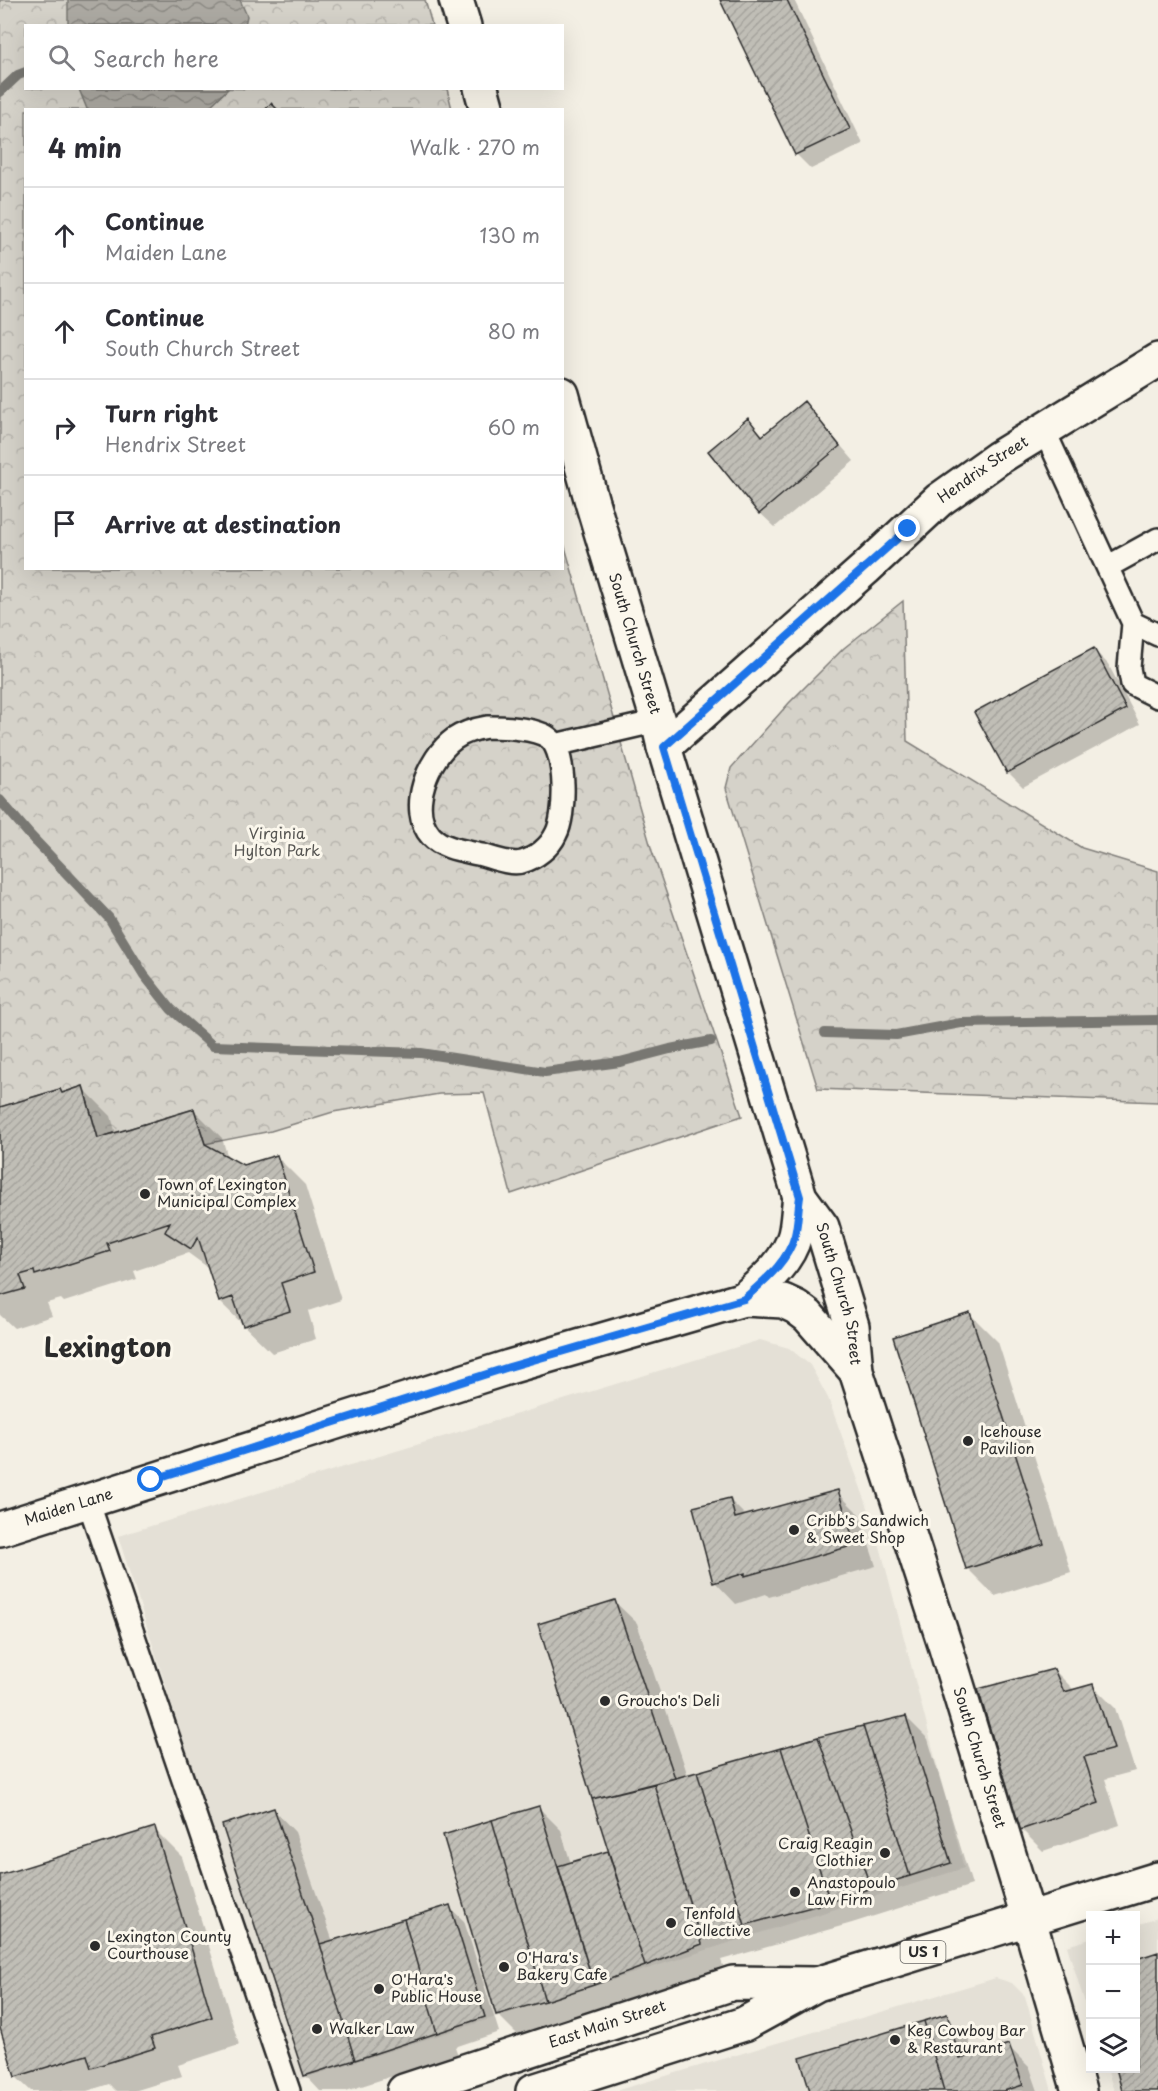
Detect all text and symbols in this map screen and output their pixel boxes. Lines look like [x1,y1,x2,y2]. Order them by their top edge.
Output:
search box [24,24,564,90]
icon: search [45,41,78,74]
text: Search here [93,41,219,74]
text: 4 min [48,128,122,167]
text: Walk · 270 m [409,132,540,162]
text: Continue [105,204,204,237]
icon: ahead [48,219,81,252]
text: 130 m [480,220,540,250]
text: Maiden Lane [105,237,227,267]
text: Continue [105,300,204,333]
icon: ahead [48,315,81,348]
text: 80 m [488,316,540,346]
text: South Church Street [105,333,300,363]
text: Turn right [105,396,218,429]
icon: right [48,411,81,444]
text: 60 m [488,412,540,442]
text: Hendrix Street [105,429,246,459]
street label: Hendrix Street [932,429,1032,508]
icon: arrive [48,507,81,540]
text: Arrive at destination [105,507,341,540]
route end [894,515,920,541]
street label: South Church Street [604,570,668,717]
park label: Virginia Hylton Park [234,821,320,861]
place label: Town of Lexington Municipal Complex [157,1172,296,1212]
marker: Town of Lexington Municipal Complex [138,1187,152,1201]
street label: South Church Street [811,1219,868,1366]
district label: Lexington [44,1325,172,1366]
place label: Icehouse Pavilion [980,1419,1042,1459]
marker: Icehouse Pavilion [961,1434,975,1448]
route start [137,1466,163,1492]
street label: Maiden Lane [21,1481,115,1531]
place label: Cribb's Sandwich & Sweet Shop [806,1508,929,1548]
marker: Cribb's Sandwich & Sweet Shop [787,1523,801,1537]
street label: South Church Street [948,1684,1013,1831]
place label: Groucho's Deli [617,1688,720,1711]
marker: Groucho's Deli [598,1694,612,1708]
place label: Craig Reagin Clothier [778,1831,873,1871]
marker: Craig Reagin Clothier [878,1846,892,1860]
place label: Anastopoulo Law Firm [807,1870,896,1910]
marker: Anastopoulo Law Firm [788,1885,802,1899]
place label: Tenfold Collective [683,1901,751,1941]
map controls [1086,1911,1140,2073]
button: + [1086,1911,1140,1965]
marker: Tenfold Collective [664,1916,678,1930]
place label: Lexington County Courthouse [107,1924,232,1964]
marker: Lexington County Courthouse [88,1939,102,1953]
road number: US 1 [900,1941,946,1963]
place label: O'Hara's Bakery Cafe [516,1945,608,1985]
marker: O'Hara's Bakery Cafe [497,1960,511,1974]
button: − [1086,1965,1140,2019]
place label: O'Hara's Public House [391,1967,482,2007]
marker: O'Hara's Public House [372,1982,386,1996]
street label: East Main Street [545,1993,668,2053]
place label: Walker Law [329,2016,415,2039]
place label: Keg Cowboy Bar & Restaurant [907,2018,1025,2058]
button: layers [1086,2019,1140,2073]
marker: Walker Law [310,2022,324,2036]
marker: Keg Cowboy Bar & Restaurant [888,2033,902,2047]

